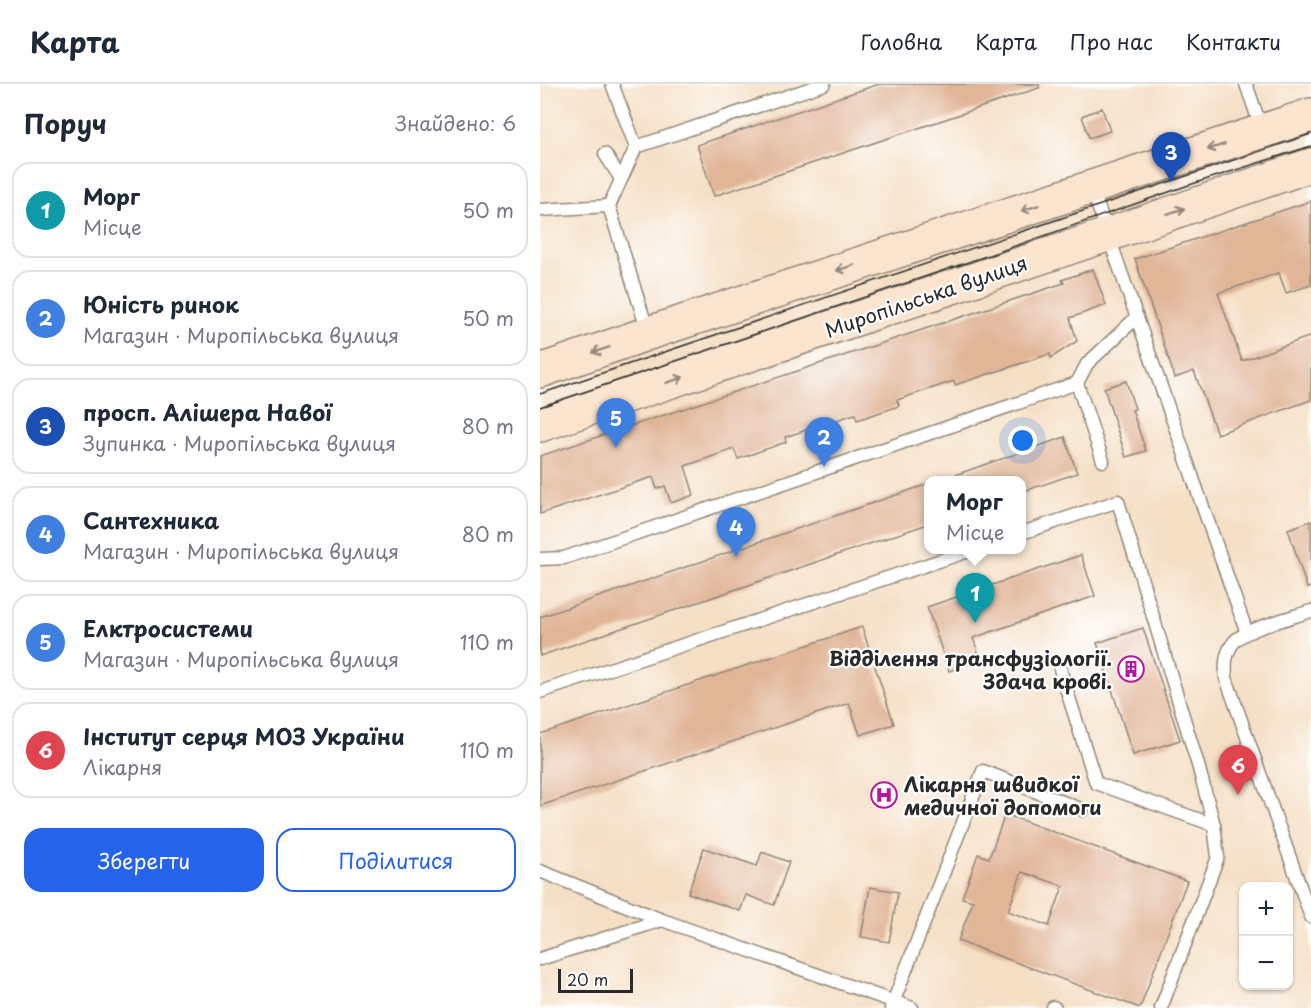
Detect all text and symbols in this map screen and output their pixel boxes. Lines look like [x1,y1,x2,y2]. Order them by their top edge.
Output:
text: Карта [30,20,120,63]
text: Головна [861,25,942,57]
text: Карта [975,25,1037,57]
text: Про нас [1070,25,1153,57]
text: Контакти [1186,25,1281,57]
text: Поруч [24,104,107,143]
text: Знайдено: 6 [395,108,516,138]
pin: 3 [1152,132,1190,182]
one-way arrow [1207,142,1226,153]
text: Морг [83,179,140,212]
text: 1 [41,195,50,225]
text: 50 m [462,195,514,225]
one-way arrow [1022,203,1040,214]
one-way arrow [1166,204,1185,215]
text: Місце [83,212,142,242]
street label: Миропільська вулиця [821,247,1031,345]
one-way arrow [836,264,855,275]
text: Юність ринок [83,287,239,320]
text: 2 [38,303,53,333]
text: 50 m [462,303,514,333]
text: Магазин · Миропільська вулиця [83,320,399,350]
one-way arrow [592,346,610,357]
one-way arrow [665,374,684,385]
text: просп. Алішера Навої [83,395,332,428]
pin: 5 [596,398,636,448]
text: 3 [39,411,52,441]
text: 80 m [462,411,514,441]
pin: 2 [804,418,844,467]
your location [1008,426,1037,455]
text: Зупинка · Миропільська вулиця [83,428,396,458]
popup [924,476,1026,554]
text: Морг [946,484,1003,517]
text: Сантехника [83,503,219,536]
pin: 4 [716,508,756,557]
text: Місце [946,517,1004,547]
text: 4 [39,519,52,549]
text: 80 m [462,519,514,549]
text: Магазин · Миропільська вулиця [83,536,399,566]
pin: 1 [956,574,994,623]
text: Елктросистеми [83,611,253,644]
text: 5 [39,627,52,657]
text: 110 m [460,627,514,657]
place label: Відділення трансфузіології. Здача крові. [829,643,1112,696]
text: Магазин · Миропільська вулиця [83,644,399,674]
building icon: Відділення трансфузіології. Здача крові. [1116,654,1146,684]
text: Інститут серця МОЗ України [83,719,405,752]
text: 6 [38,735,53,765]
text: 110 m [460,735,514,765]
pin: 6 [1218,746,1258,795]
text: Лікарня [83,752,162,782]
place label: Лікарня швидкої медичної допомоги [904,769,1102,822]
hospital icon: Лікарня швидкої медичної допомоги [869,780,899,810]
button: Зберегти [24,828,264,892]
button: Поділитися [276,828,516,892]
map controls [1239,882,1293,990]
button: + [1239,882,1293,936]
button: − [1239,936,1293,990]
scale bar [558,966,633,994]
text: 20 m [567,967,608,991]

